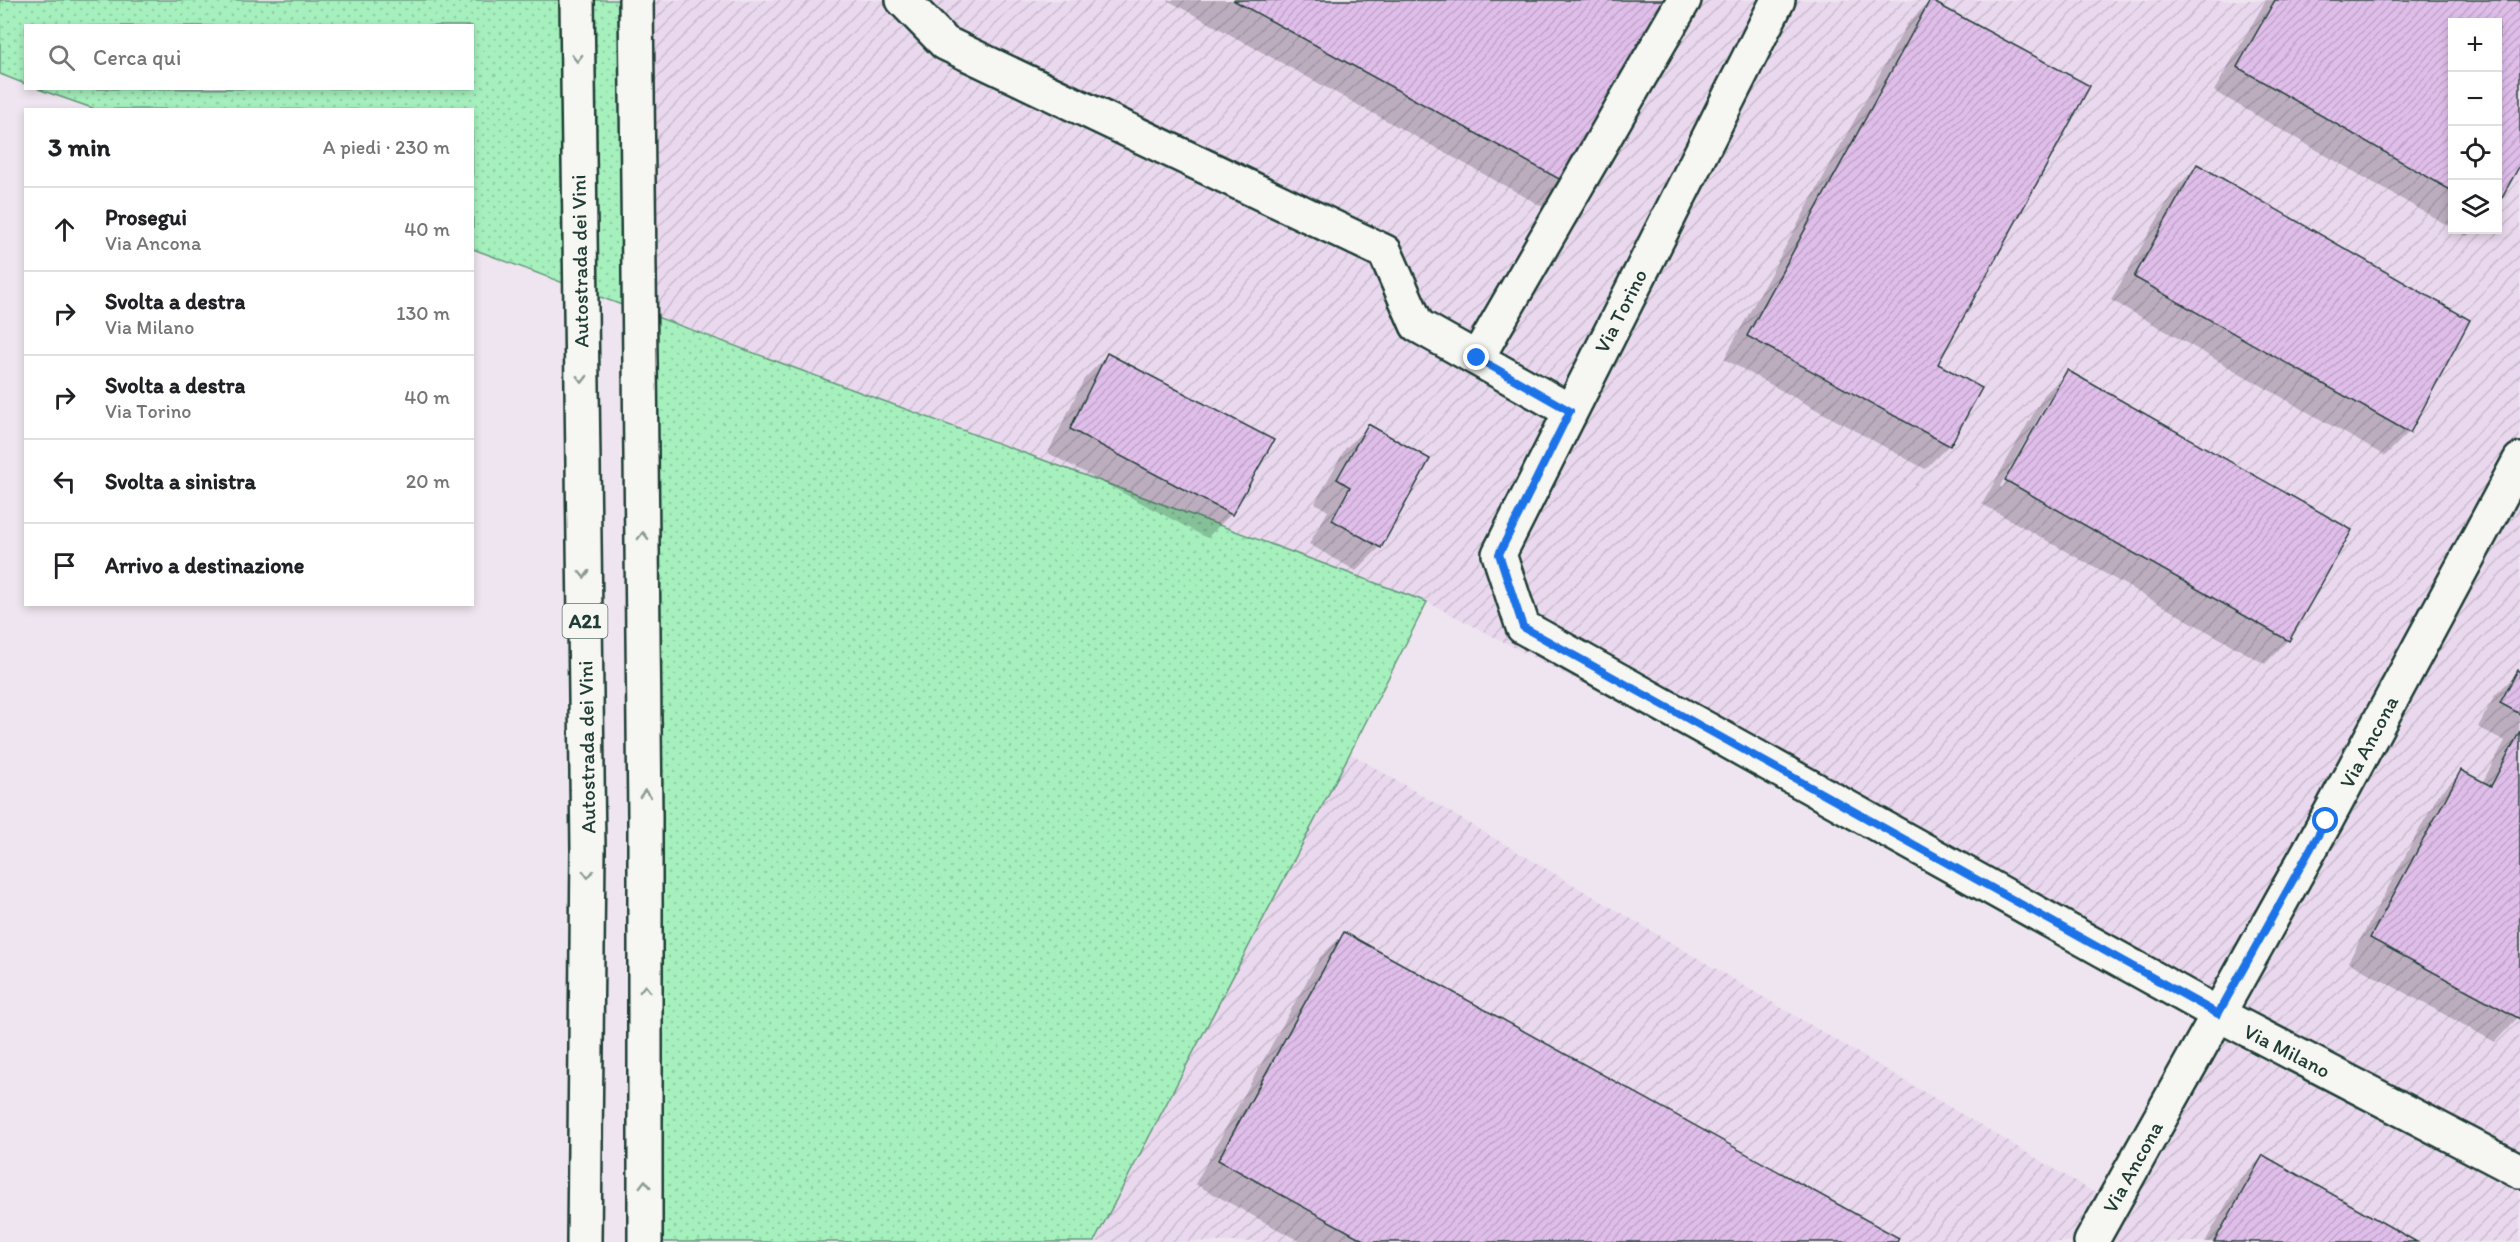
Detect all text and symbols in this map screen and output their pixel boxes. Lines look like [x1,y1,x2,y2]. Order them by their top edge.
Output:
map controls [2448,18,2502,234]
button: + [2448,18,2502,72]
search box [24,24,474,90]
icon: search [45,41,78,74]
text: Cerca qui [93,44,181,71]
one-way arrow [571,54,584,63]
button: − [2448,72,2502,126]
button: locate [2448,126,2502,180]
text: 3 min [48,131,110,163]
text: A piedi · 230 m [323,135,450,159]
street label: Autostrada dei Vini [565,174,594,348]
button: layers [2448,180,2502,234]
text: Prosegui [105,204,187,231]
icon: ahead [48,213,81,246]
text: 40 m [404,217,450,241]
text: Via Ancona [105,231,201,255]
street label: Via Torino [1589,265,1652,357]
text: Svolta a destra [105,288,245,315]
icon: right [48,297,81,330]
text: 130 m [396,301,450,325]
text: Via Milano [105,315,194,339]
route end [1463,344,1489,370]
text: Svolta a destra [105,372,245,399]
one-way arrow [576,375,588,384]
icon: right [48,381,81,414]
text: 40 m [404,385,450,409]
text: Via Torino [105,399,192,423]
icon: left [48,465,81,498]
text: Svolta a sinistra [105,468,256,495]
text: 20 m [406,469,450,493]
one-way arrow [637,531,649,540]
icon: arrive [48,549,81,582]
text: Arrivo a destinazione [105,552,304,579]
one-way arrow [578,570,591,579]
road number: A21 [562,604,608,638]
street label: Autostrada dei Vini [572,660,601,834]
street label: Via Ancona [2334,691,2403,792]
one-way arrow [639,789,651,798]
route start [2312,807,2338,833]
one-way arrow [582,870,594,879]
one-way arrow [639,984,651,993]
street label: Via Milano [2240,1018,2335,1083]
street label: Via Ancona [2097,1116,2168,1217]
one-way arrow [639,1179,651,1188]

